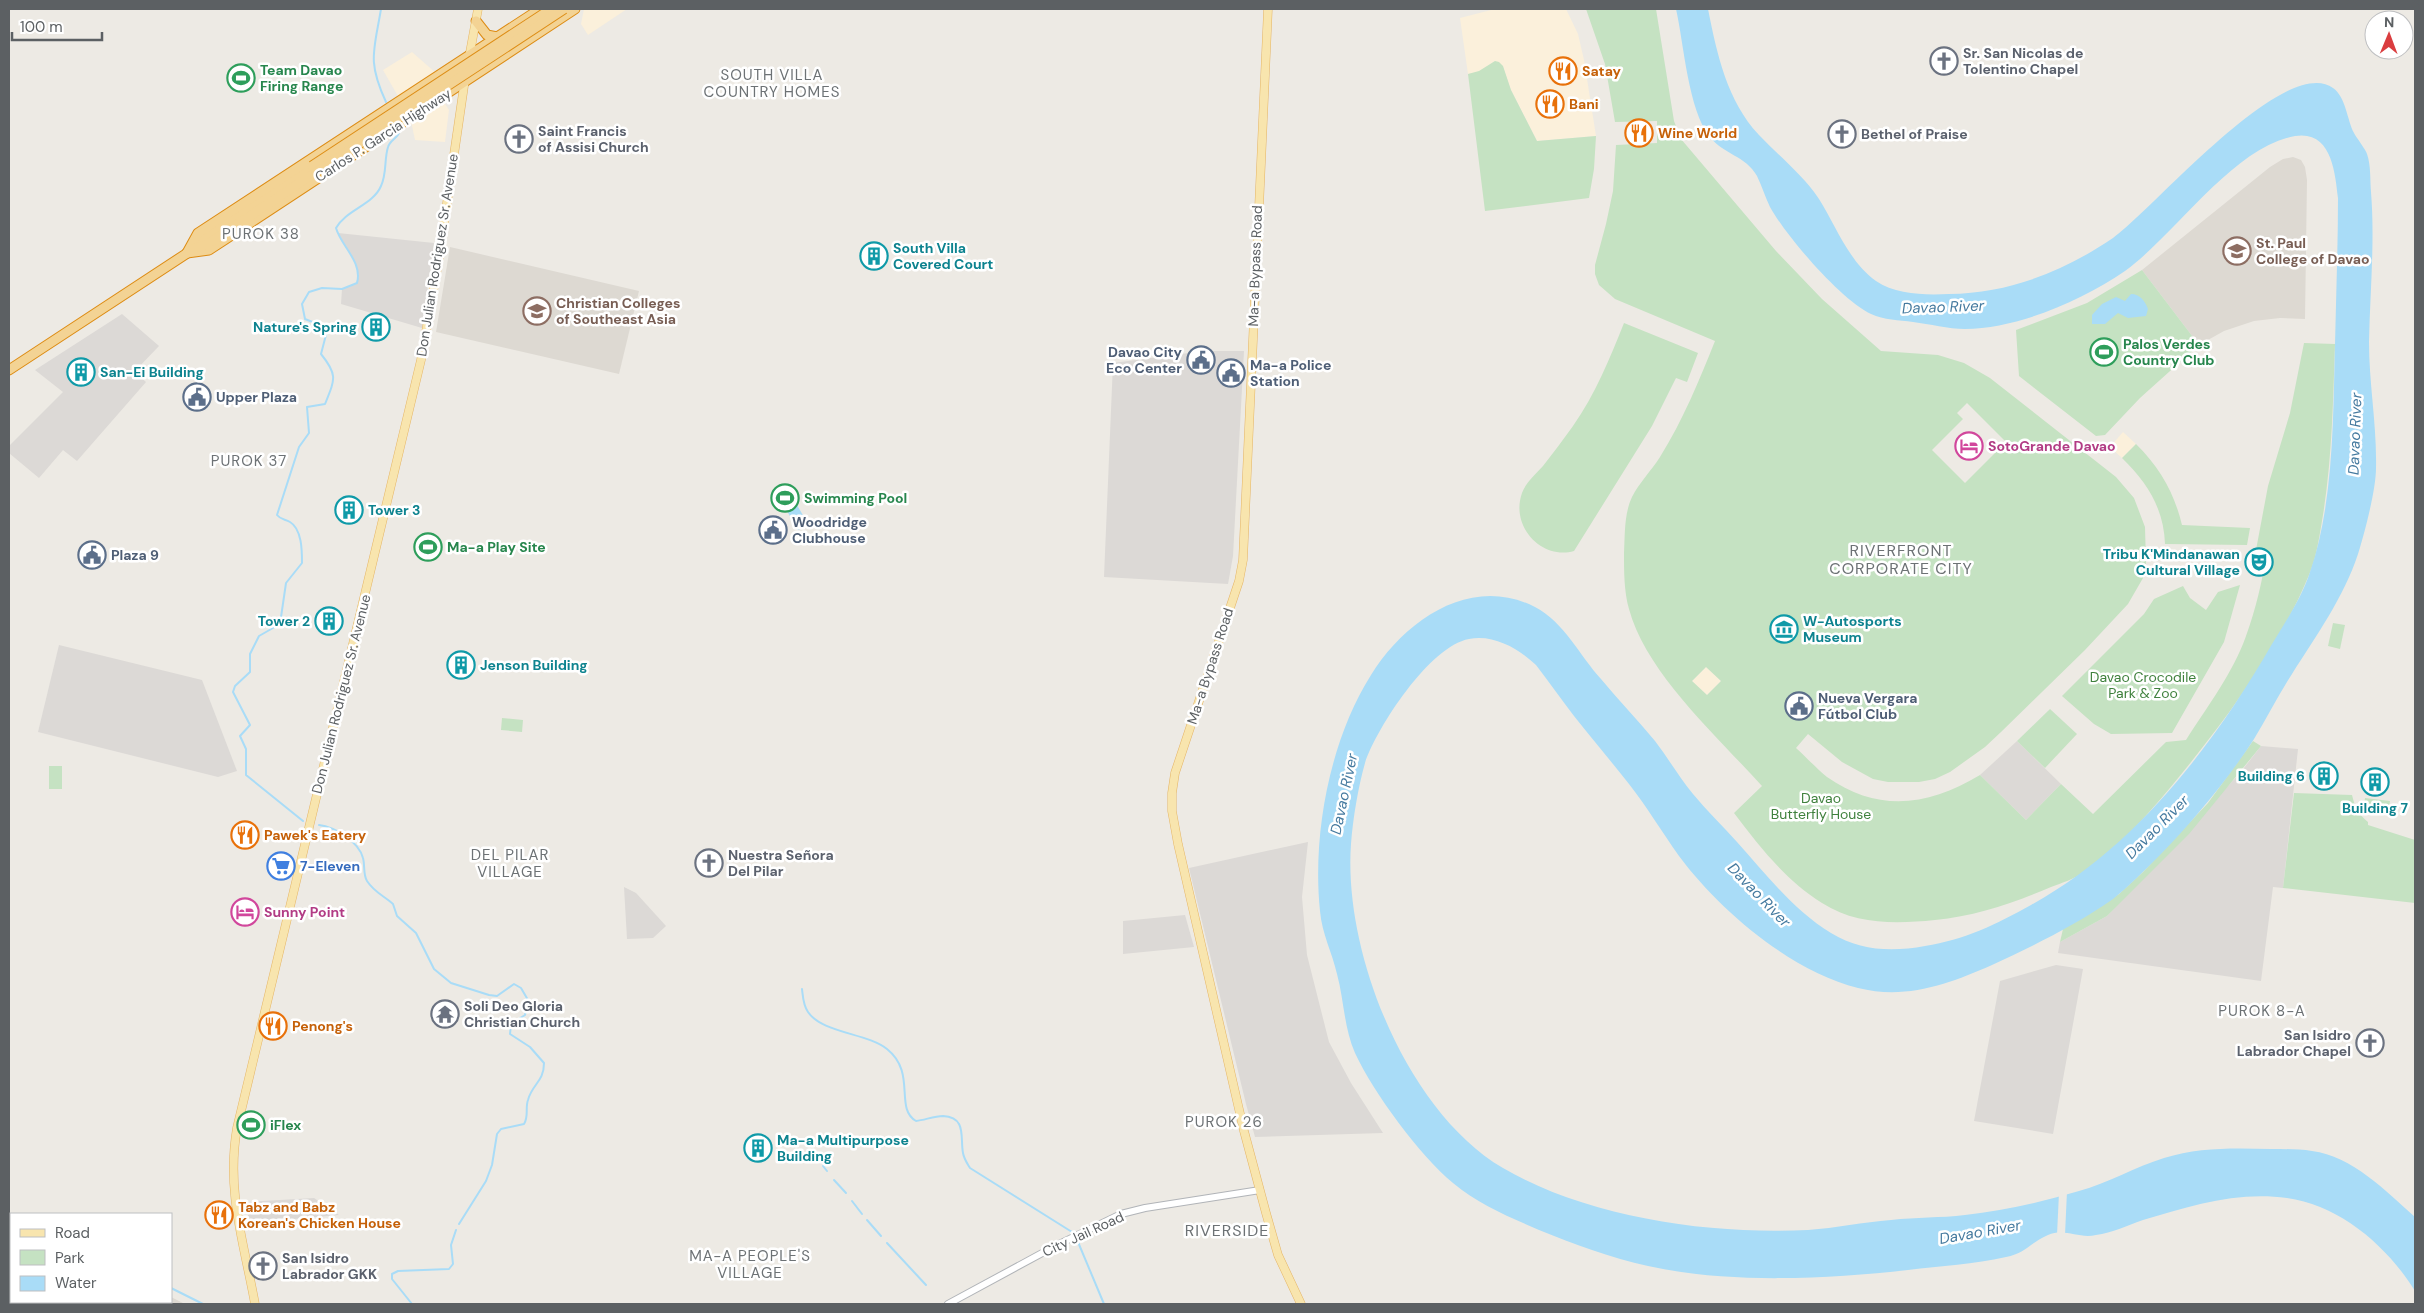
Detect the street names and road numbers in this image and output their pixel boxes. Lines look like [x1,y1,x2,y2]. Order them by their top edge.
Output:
street label: Carlos P. Garcia Highway [311,84,455,186]
street label: Don Julian Rodriguez Sr. Avenue [412,152,462,358]
street label: Ma-a Bypass Road [1244,205,1266,327]
street label: Don Julian Rodriguez Sr. Avenue [307,592,375,796]
street label: Ma-a Bypass Road [1183,606,1237,726]
street label: City Jail Road [1039,1207,1127,1261]

